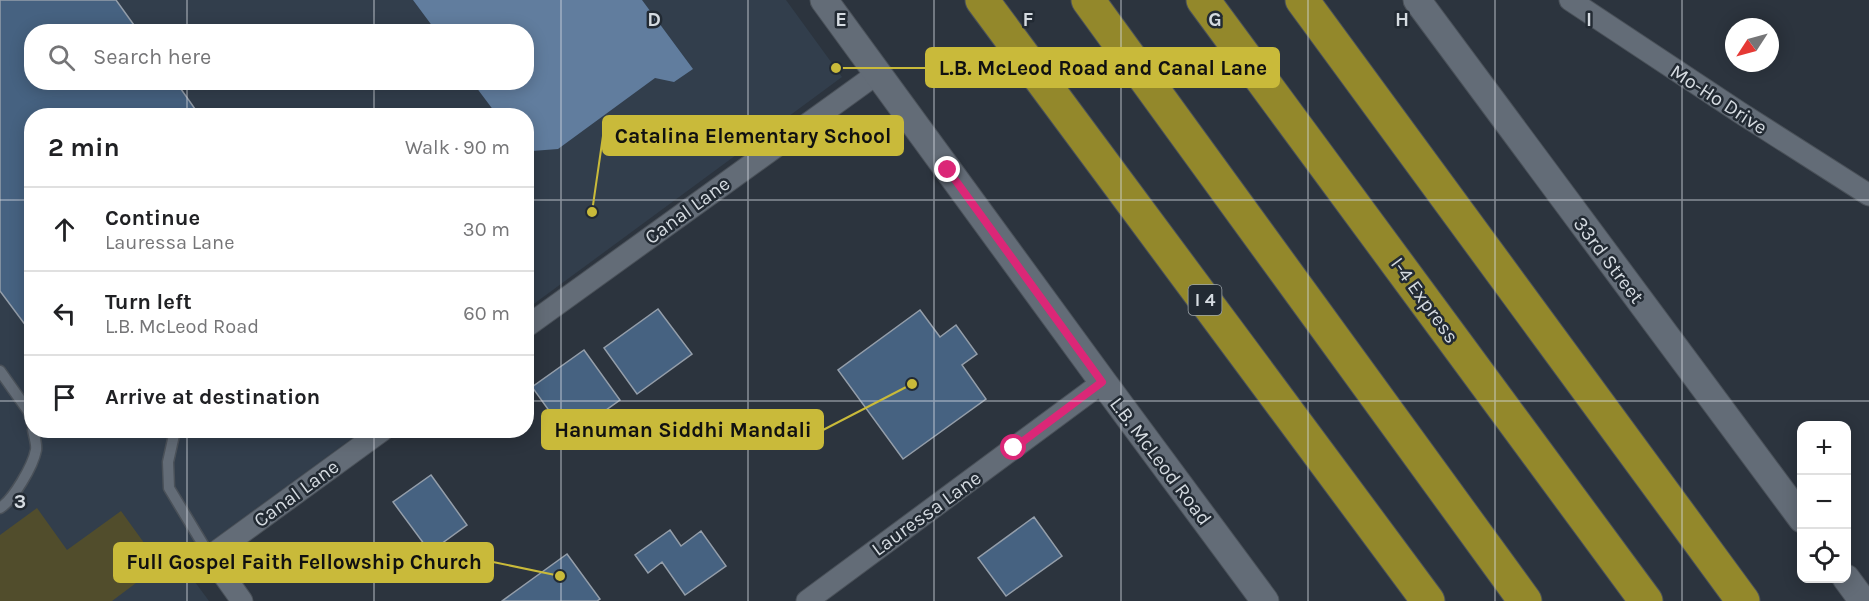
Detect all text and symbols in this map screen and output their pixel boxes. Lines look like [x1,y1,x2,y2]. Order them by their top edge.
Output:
text: D [647,8,661,31]
text: E [835,8,847,31]
text: F [1023,8,1034,31]
text: G [1208,8,1222,31]
text: H [1395,8,1409,31]
text: I [1586,8,1592,31]
north arrow [1725,18,1779,72]
search box [24,24,534,90]
icon: search [45,41,78,74]
text: Search here [93,44,211,70]
callout: L.B. McLeod Road and Canal Lane [926,48,1279,87]
text: L.B. McLeod Road and Canal Lane [939,56,1267,80]
street label: Mo-Ho Drive [1666,60,1771,139]
callout: Catalina Elementary School [603,116,903,155]
text: Catalina Elementary School [615,124,891,148]
text: 2 min [48,132,120,163]
text: Walk · 90 m [405,136,510,159]
route end [934,156,960,182]
street label: Canal Lane [640,172,734,249]
text: Continue [105,205,200,231]
icon: ahead [48,213,81,246]
street label: 33rd Street [1569,213,1649,308]
text: 30 m [463,218,510,241]
text: Lauressa Lane [105,231,234,254]
street label: I-4 Express [1386,253,1463,348]
road number: I 4 [1188,285,1222,315]
text: Turn left [105,289,192,315]
icon: left [48,297,81,330]
text: 60 m [463,302,510,325]
text: L.B. McLeod Road [105,315,259,338]
icon: arrive [48,381,81,414]
text: Arrive at destination [105,384,320,410]
street label: L.B. McLeod Road [1105,393,1216,530]
callout: Hanuman Siddhi Mandali [542,410,823,449]
text: Hanuman Siddhi Mandali [554,418,812,442]
map controls [1797,421,1851,583]
button: + [1797,421,1851,475]
route start [1000,434,1026,460]
street label: Canal Lane [249,455,343,532]
street label: Lauressa Lane [867,466,985,561]
button: − [1797,475,1851,529]
text: 3 [14,490,26,513]
button: locate [1797,529,1851,583]
callout: Full Gospel Faith Fellowship Church [114,543,493,582]
text: Full Gospel Faith Fellowship Church [126,550,482,574]

